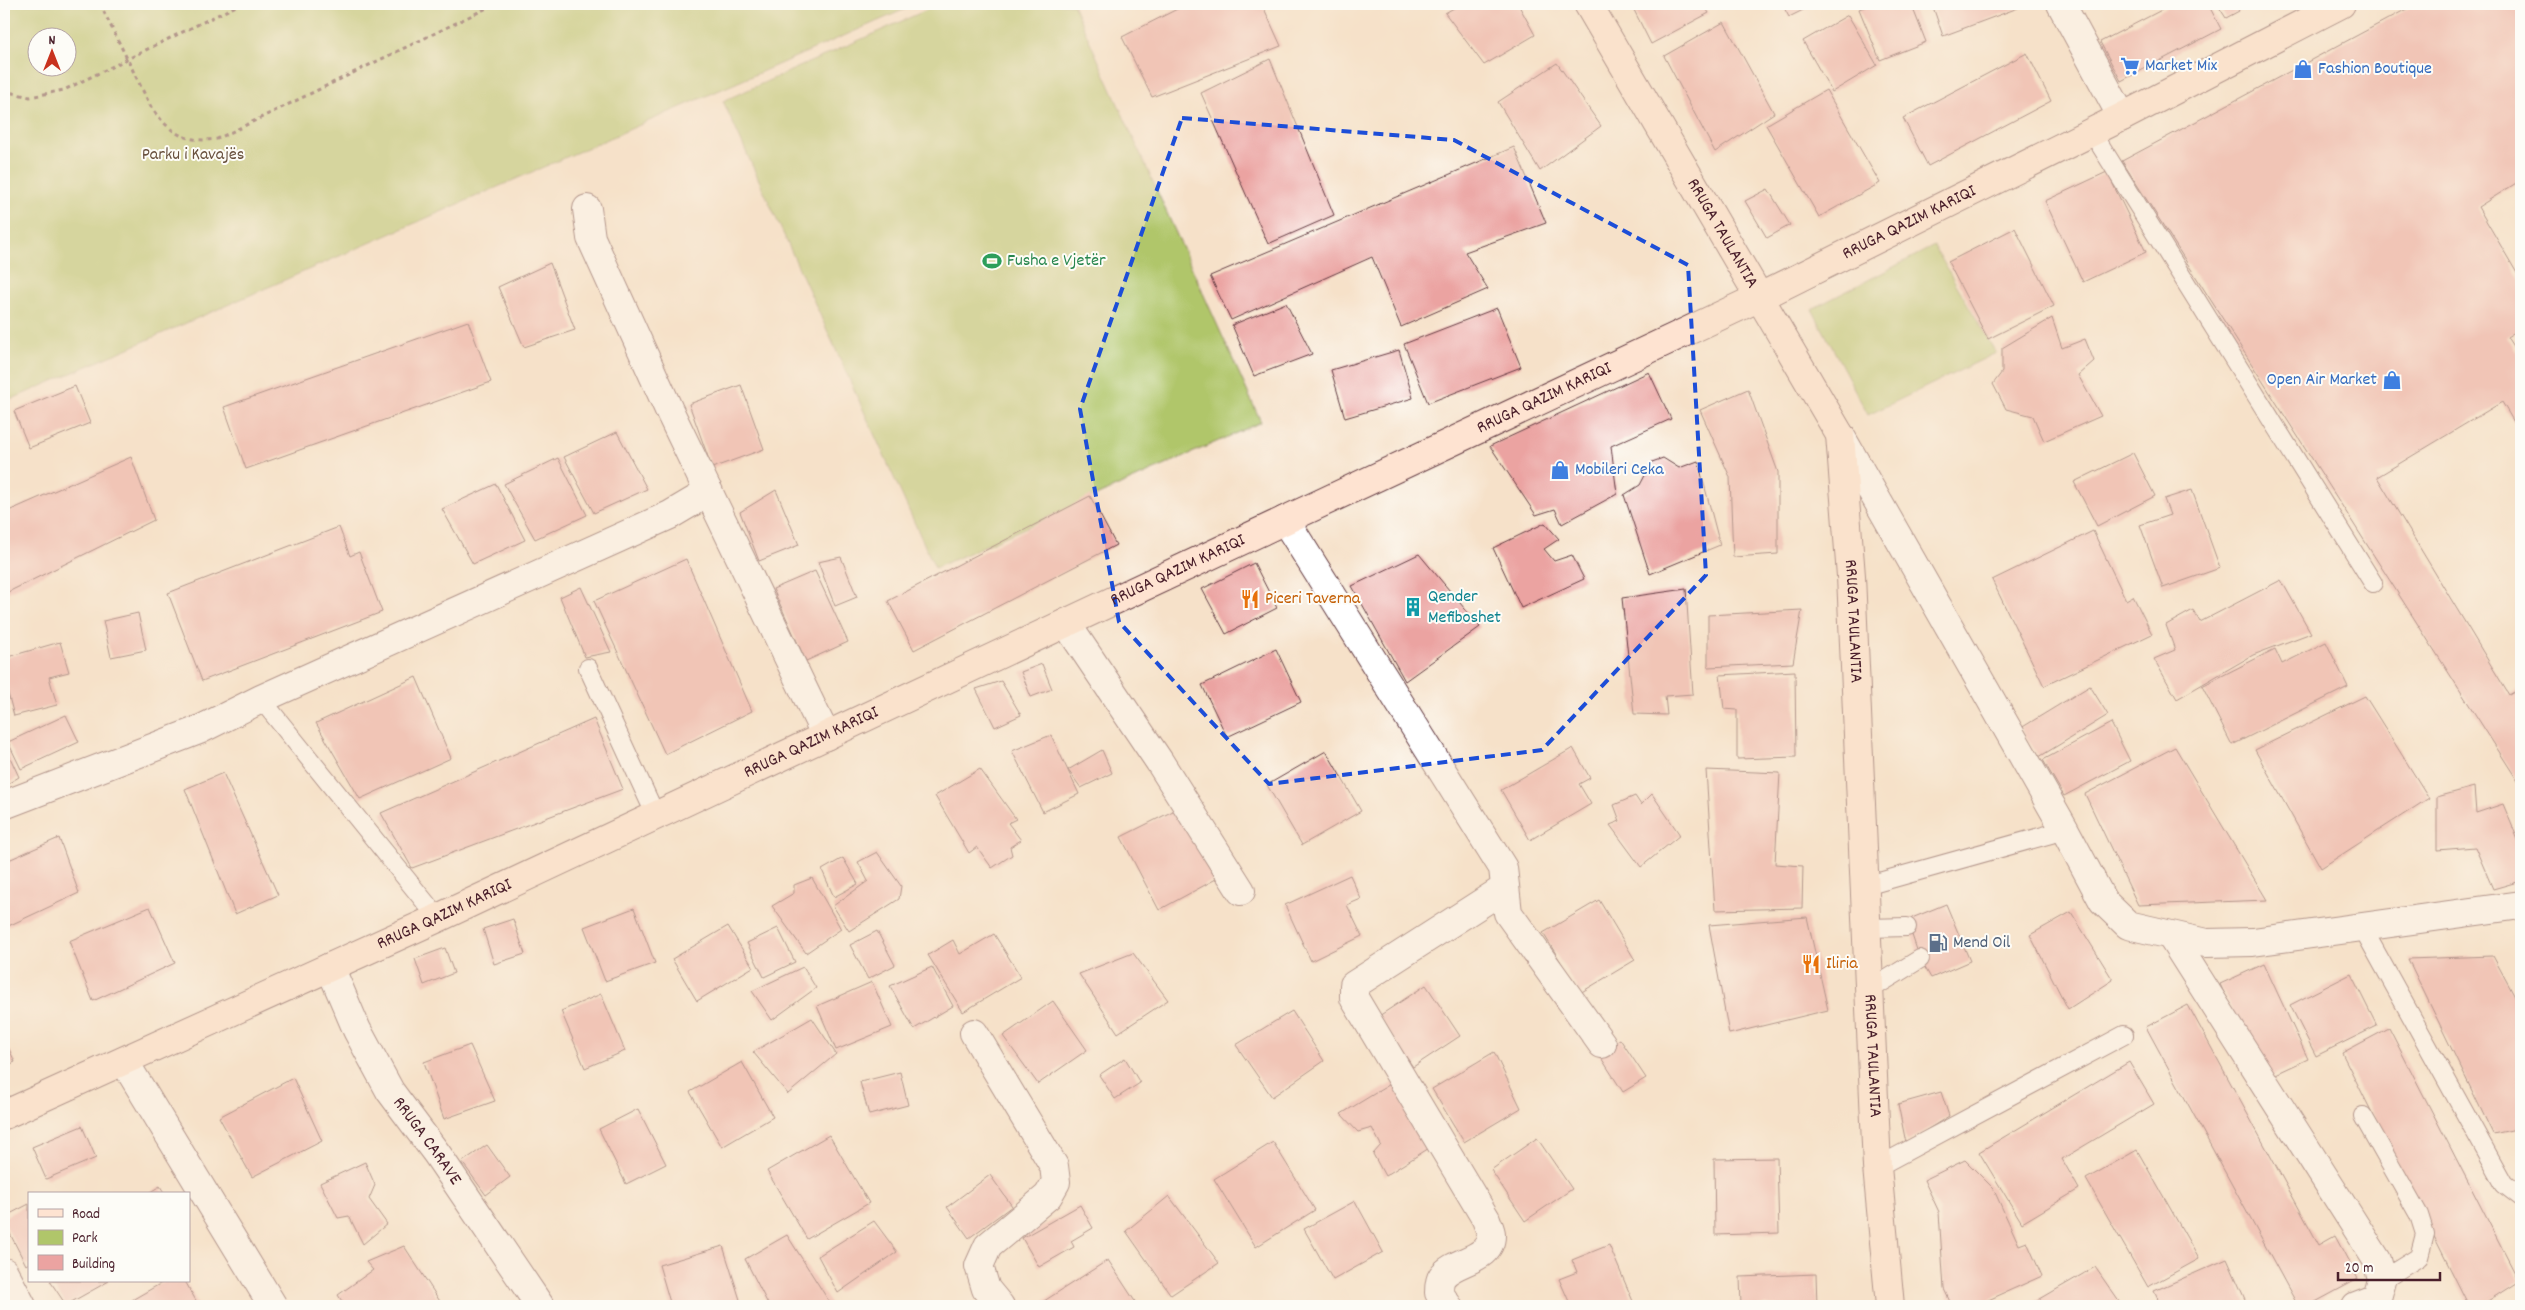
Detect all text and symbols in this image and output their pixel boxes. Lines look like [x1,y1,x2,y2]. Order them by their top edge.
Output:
north arrow [28,28,78,78]
text: N [49,31,56,51]
place label: Market Mix [2145,54,2218,79]
supermarket icon: Market Mix [2119,55,2141,77]
place label: Fashion Boutique [2318,57,2432,82]
shop icon: Fashion Boutique [2292,58,2314,80]
park label: Parku i Kavajës [142,143,244,168]
street label: RRUGA TAULANTIA [1680,174,1764,294]
street label: RRUGA QAZIM KARIQI [1838,179,1981,267]
place label: Fusha e Vjetër [1007,249,1106,274]
sports icon: Fusha e Vjetër [981,250,1003,272]
street label: RRUGA QAZIM KARIQI [1473,356,1616,441]
place label: Open Air Market [2266,368,2377,393]
shop icon: Open Air Market [2381,369,2403,391]
place label: Mobileri Ceka [1575,458,1664,483]
shop icon: Mobileri Ceka [1549,459,1571,481]
street label: RRUGA QAZIM KARIQI [1106,528,1250,613]
street label: RRUGA TAULANTIA [1837,559,1868,684]
place label: Qender Mefiboshet [1428,585,1501,631]
place label: Piceri Taverna [1265,587,1361,612]
restaurant icon: Piceri Taverna [1239,588,1261,610]
building icon: Qender Mefiboshet [1402,596,1424,618]
street label: RRUGA QAZIM KARIQI [740,700,883,785]
street label: RRUGA QAZIM KARIQI [373,872,517,957]
place label: Mend Oil [1953,931,2011,956]
fuel station icon: Mend Oil [1927,932,1949,954]
place label: Iliria [1826,952,1858,977]
restaurant icon: Iliria [1800,953,1822,975]
street label: RRUGA TAULANTIA [1857,993,1887,1118]
street label: RRUGA CARAVE [386,1092,467,1190]
legend [28,1192,190,1282]
text: Road [72,1204,100,1226]
text: Park [72,1228,98,1250]
scale bar [2338,1250,2440,1282]
text: Building [72,1254,115,1276]
text: 20 m [2345,1258,2373,1280]

